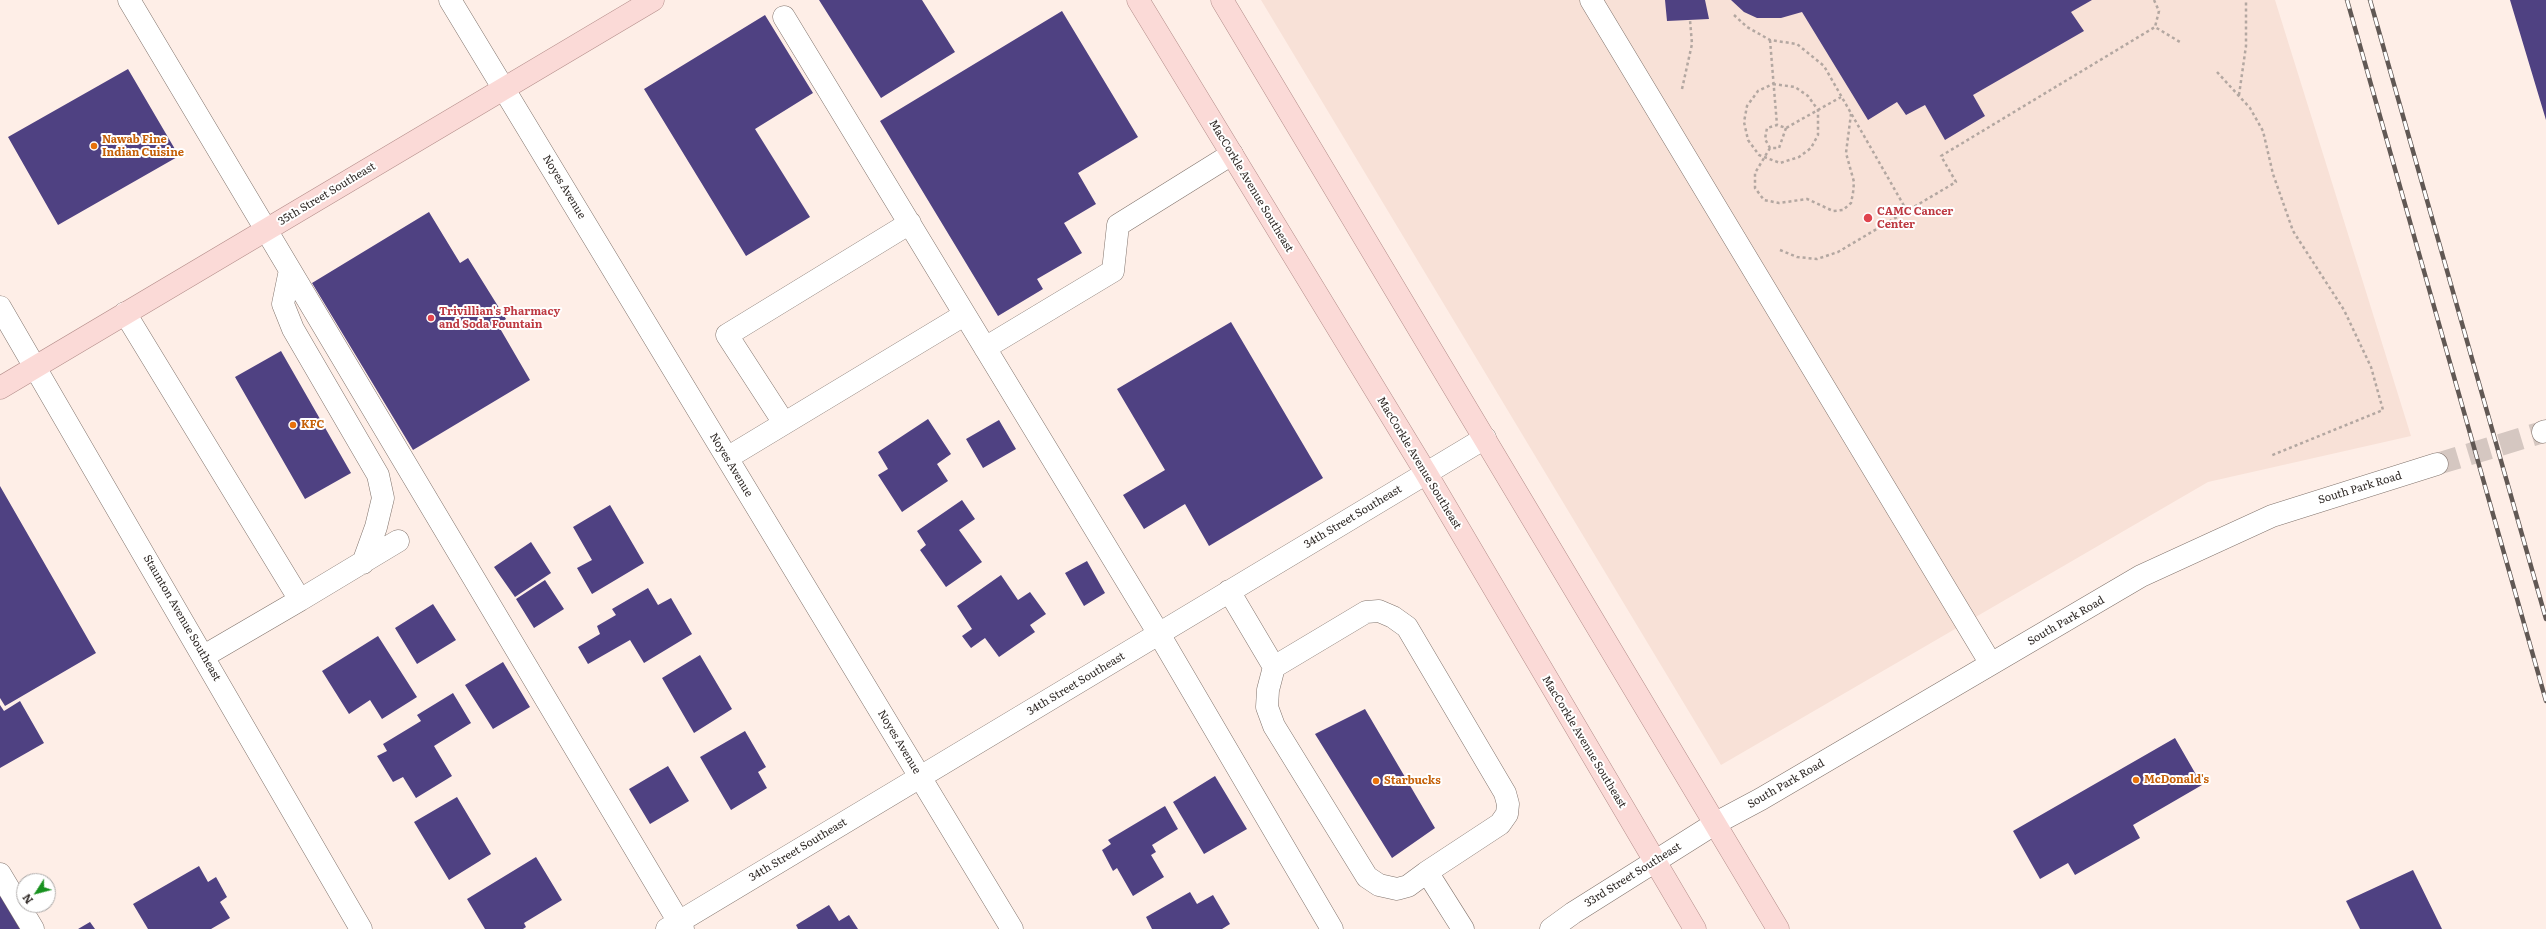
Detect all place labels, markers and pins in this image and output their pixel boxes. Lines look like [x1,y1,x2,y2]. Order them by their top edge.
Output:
place label: Nawab Fine Indian Cuisine [102,133,184,159]
marker: Nawab Fine Indian Cuisine [89,141,99,151]
place label: CAMC Cancer Center [1877,205,1953,231]
marker: CAMC Cancer Center [1862,212,1874,224]
place label: Trivillian's Pharmacy and Soda Fountain [439,305,560,331]
marker: Trivillian's Pharmacy and Soda Fountain [426,313,436,323]
place label: KFC [301,418,324,432]
marker: KFC [288,420,298,430]
place label: McDonald's [2144,773,2209,787]
place label: Starbucks [1384,774,1441,788]
marker: McDonald's [2131,775,2141,785]
marker: Starbucks [1371,776,1381,786]

